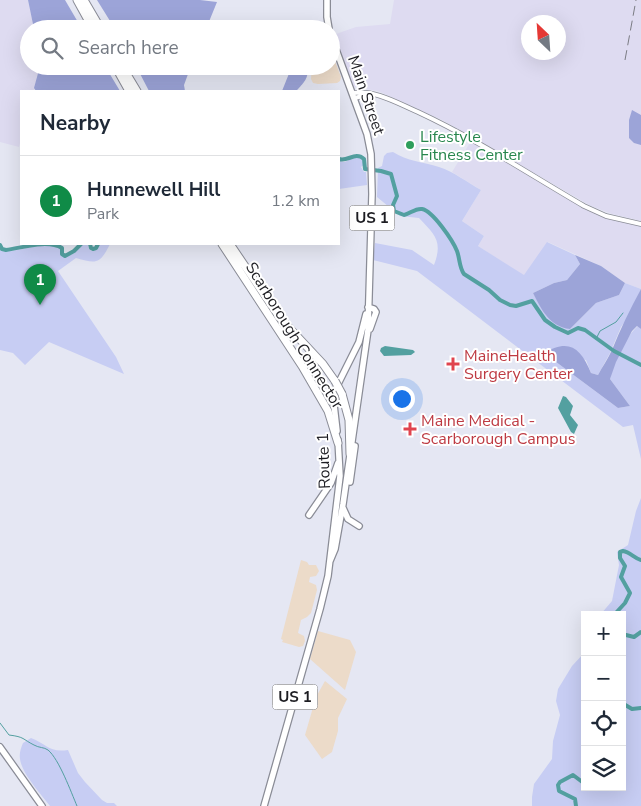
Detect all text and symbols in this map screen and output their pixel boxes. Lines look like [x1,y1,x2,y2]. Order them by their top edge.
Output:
north arrow [521,15,566,60]
search box [20,20,340,75]
icon: search [38,34,66,62]
text: Search here [78,35,179,61]
street label: Main Street [342,53,390,138]
text: Nearby [40,109,110,137]
place label: Lifestyle Fitness Center [420,126,523,166]
marker: Lifestyle Fitness Center [404,139,416,151]
text: Hunnewell Hill [87,177,220,203]
text: 1 [51,190,61,212]
text: 1.2 km [271,190,320,212]
text: Park [87,203,119,225]
road number: US 1 [350,206,394,230]
street label: Scarborough Connector [240,258,348,413]
pin: 1 [24,264,56,305]
place label: MaineHealth Surgery Center [464,345,573,385]
marker: MaineHealth Surgery Center [446,357,460,371]
your location [389,386,415,412]
place label: Maine Medical - Scarborough Campus [421,410,575,450]
marker: Maine Medical - Scarborough Campus [403,422,417,436]
street label: Route 1 [312,433,336,489]
map controls [581,611,626,791]
button: + [581,611,626,656]
button: − [581,656,626,701]
road number: US 1 [272,684,318,710]
button: locate [581,701,626,746]
button: layers [581,746,626,791]

